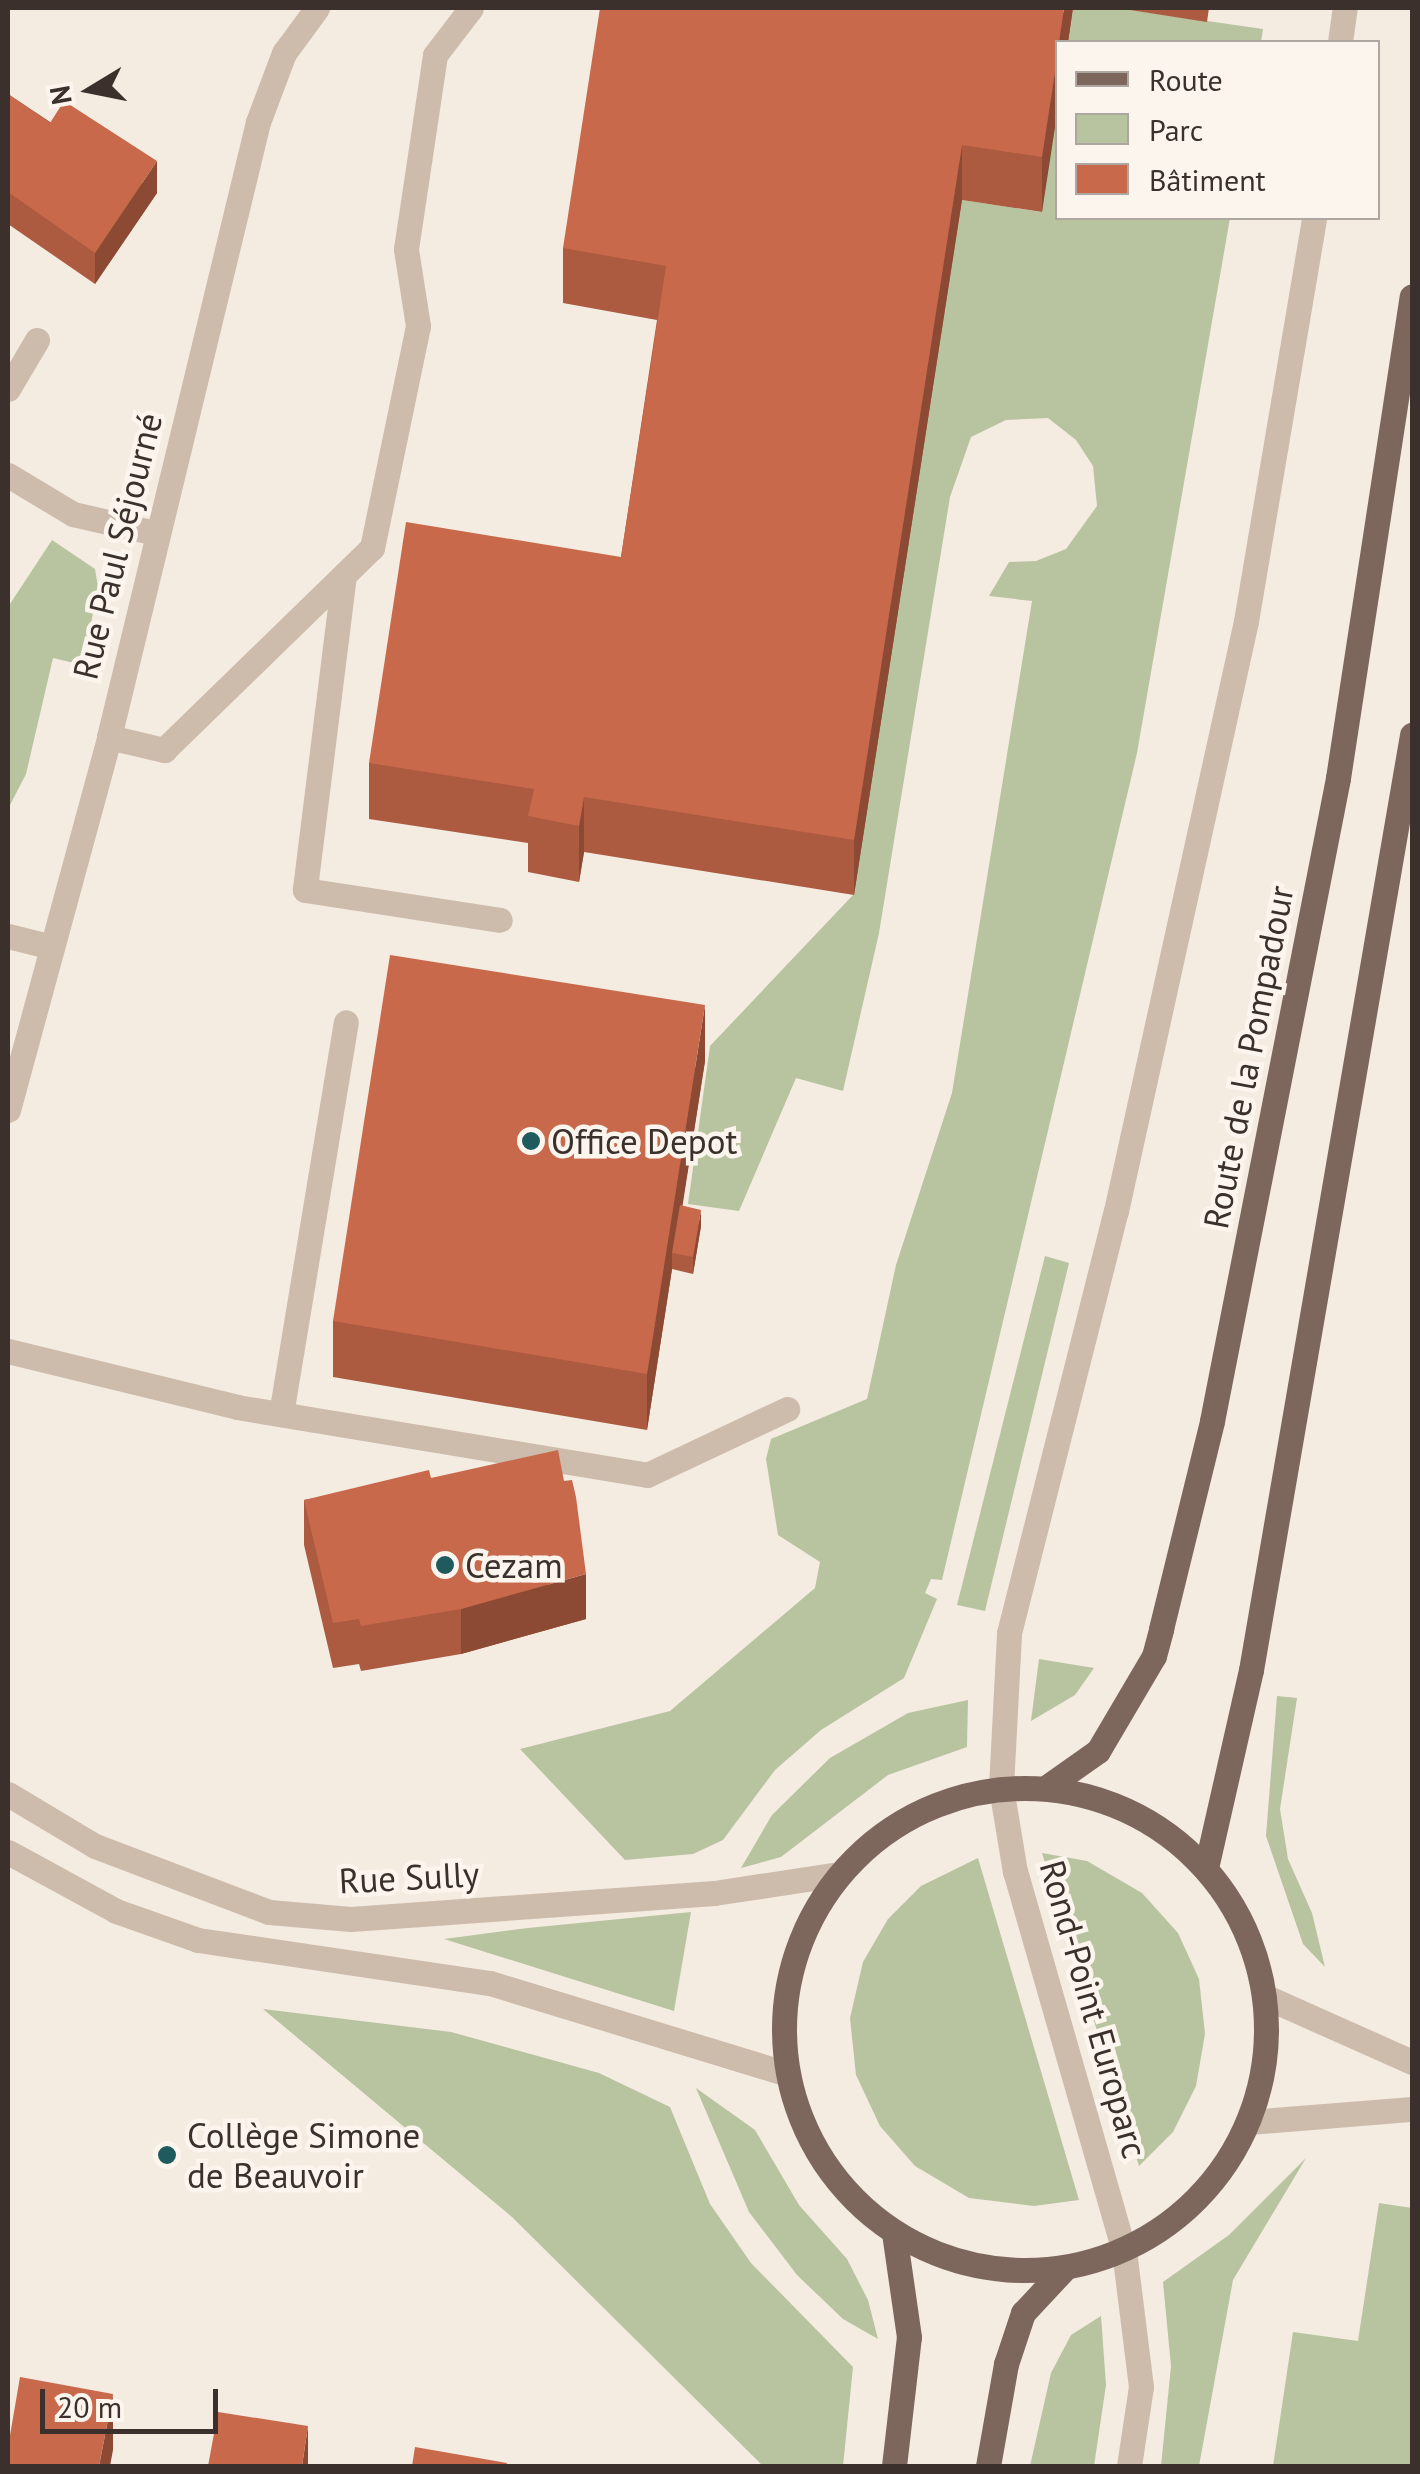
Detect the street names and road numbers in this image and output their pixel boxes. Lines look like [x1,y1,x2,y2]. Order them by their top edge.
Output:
street label: Rue Paul Séjourné [64,409,170,683]
street label: Route de la Pompadour [1194,882,1302,1232]
street label: Rue Sully [338,1852,480,1902]
street label: Rond-Point Europarc [1031,1855,1157,2163]

